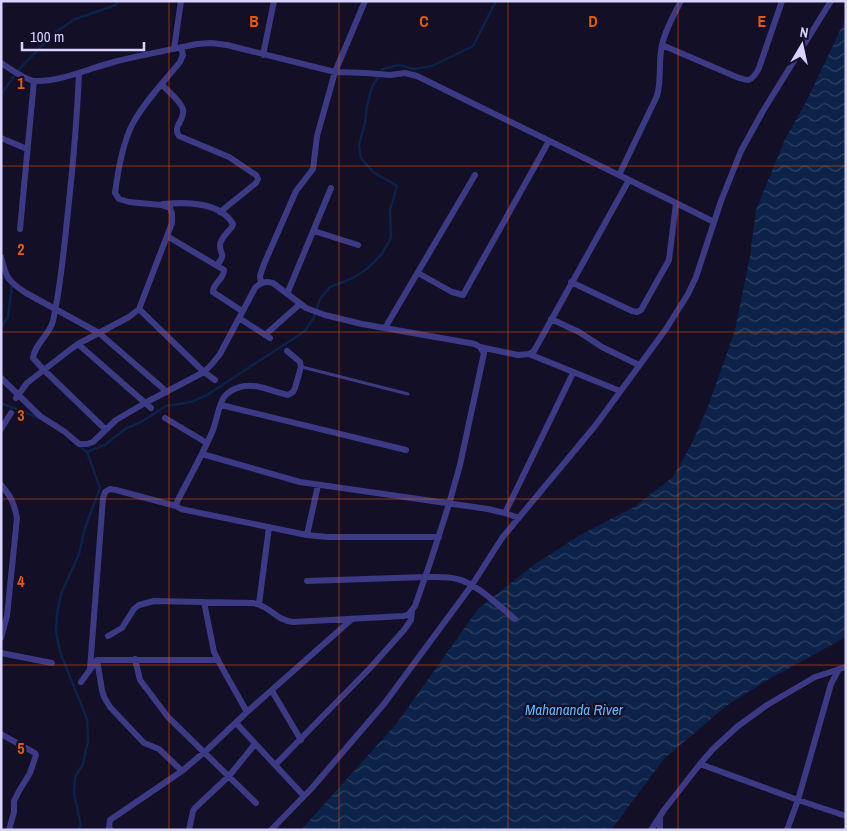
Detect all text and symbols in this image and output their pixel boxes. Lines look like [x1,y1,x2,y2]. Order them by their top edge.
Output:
text: B [249,10,259,32]
text: C [419,10,429,32]
text: D [588,10,598,32]
text: E [758,10,767,32]
scale bar [22,20,145,52]
north arrow [777,20,827,70]
text: N [799,23,810,42]
text: 100 m [30,26,64,47]
text: 1 [17,72,25,94]
text: 2 [17,238,25,260]
text: 3 [17,404,25,426]
text: 4 [17,570,25,592]
water label: Mahananda River [525,699,624,720]
text: 5 [17,737,25,759]

